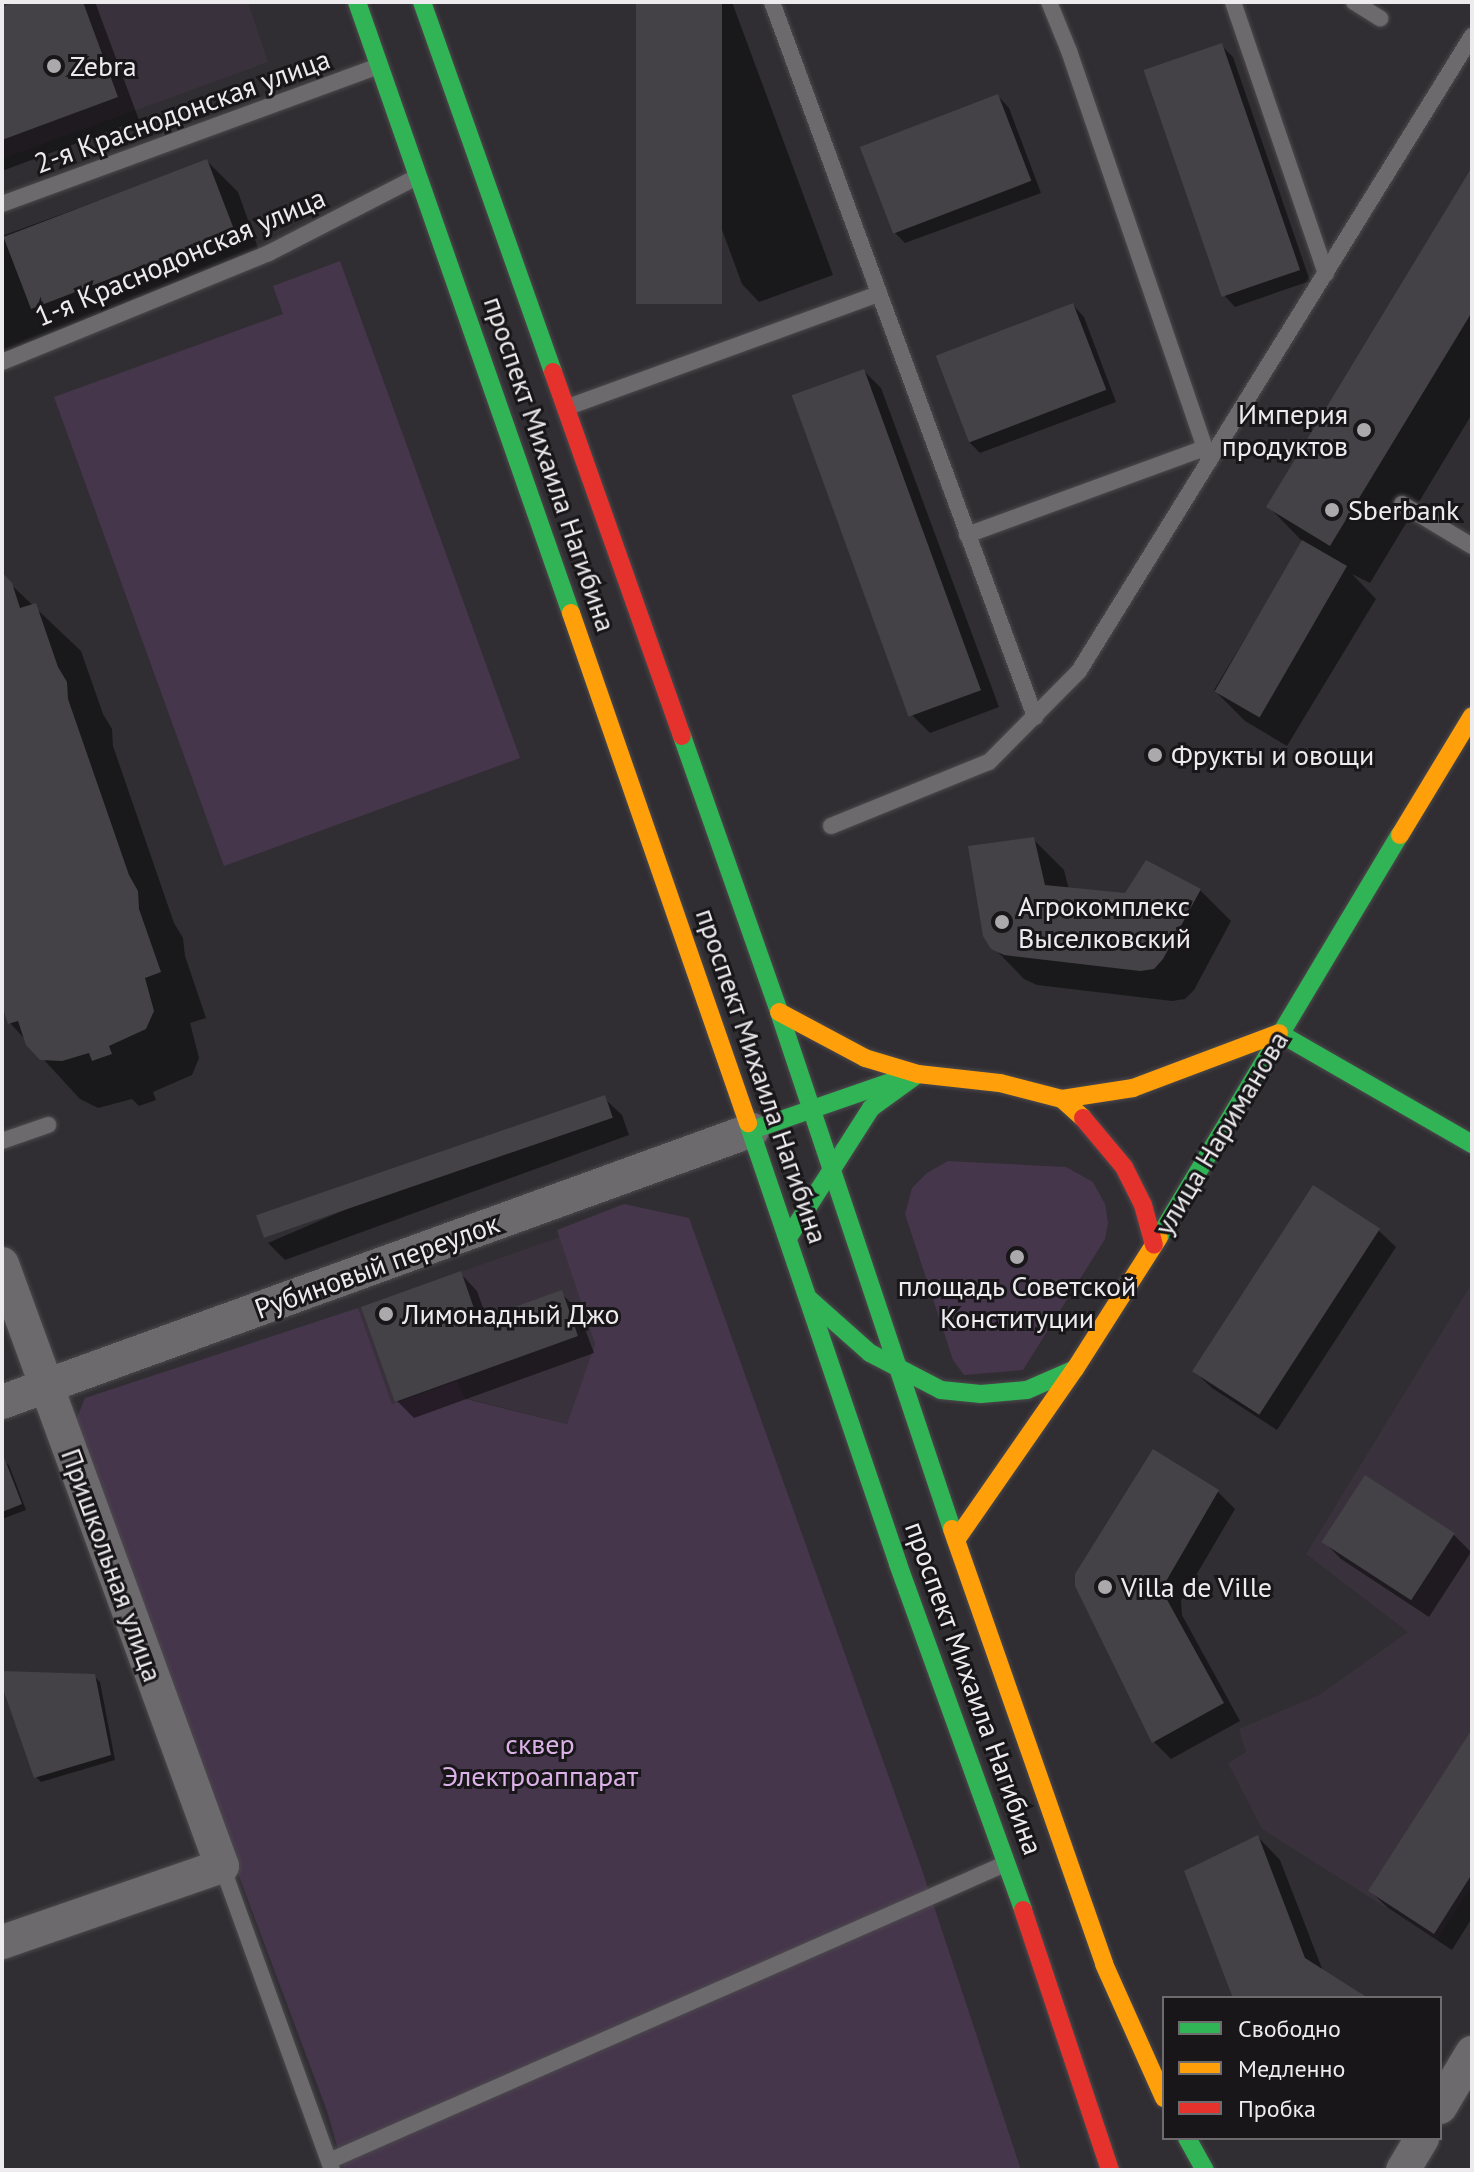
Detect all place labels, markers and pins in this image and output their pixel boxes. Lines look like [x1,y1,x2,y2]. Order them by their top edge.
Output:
place label: Zebra [70,49,137,83]
marker: Zebra [45,57,63,75]
place label: Империя продуктов [1222,397,1348,463]
marker: Империя продуктов [1355,421,1373,439]
place label: Sberbank [1348,493,1459,527]
marker: Sberbank [1323,501,1341,519]
place label: Фрукты и овощи [1171,738,1374,772]
marker: Фрукты и овощи [1146,746,1164,764]
place label: Агрокомплекс Выселковский [1018,889,1191,955]
marker: Агрокомплекс Выселковский [993,913,1011,931]
marker: площадь Советской Конституции [1008,1248,1026,1266]
place label: площадь Советской Конституции [897,1269,1137,1335]
place label: Лимонадный Джо [402,1297,620,1331]
marker: Лимонадный Джо [377,1305,395,1323]
place label: Villa de Ville [1121,1570,1273,1604]
marker: Villa de Ville [1096,1578,1114,1596]

